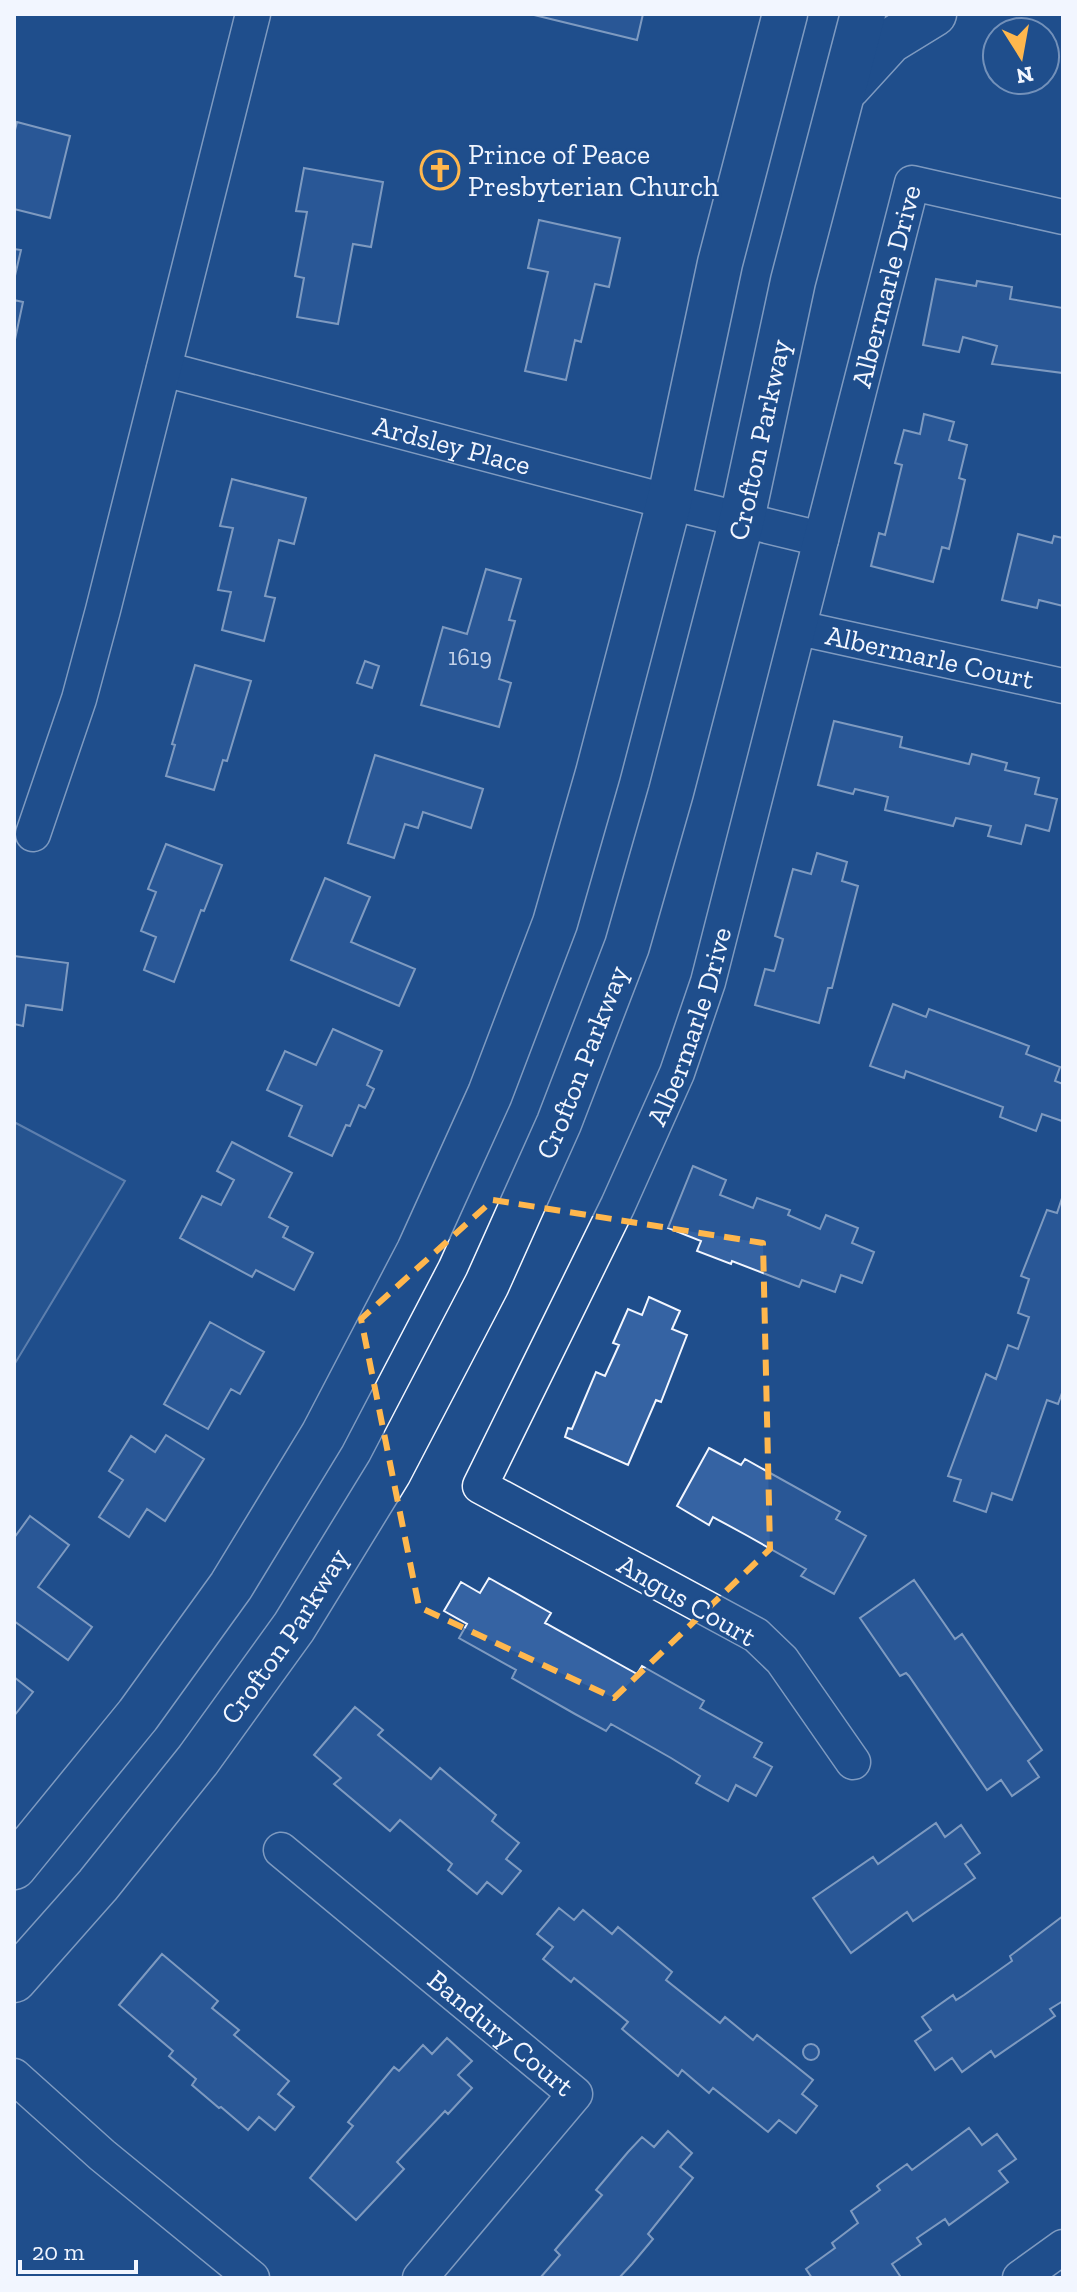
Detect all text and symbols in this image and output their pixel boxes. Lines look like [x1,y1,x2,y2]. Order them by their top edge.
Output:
north arrow [981,16,1061,96]
text: N [1014,60,1036,90]
place label: Prince of Peace Presbyterian Church [468,138,719,203]
church icon: Prince of Peace Presbyterian Church [419,149,461,191]
street label: Albermarle Drive [844,182,928,391]
street label: Crofton Parkway [721,336,797,544]
street label: Ardsley Place [370,409,534,482]
street label: Albermarle Court [823,618,1037,696]
house number: 1619 [448,642,492,671]
street label: Albermarle Drive [640,924,738,1131]
street label: Crofton Parkway [529,961,635,1164]
street label: Crofton Parkway [214,1542,356,1730]
street label: Angus Court [612,1548,762,1654]
street label: Bandury Court [421,1963,581,2104]
scale bar [20,2224,136,2274]
text: 20 m [32,2237,85,2266]

